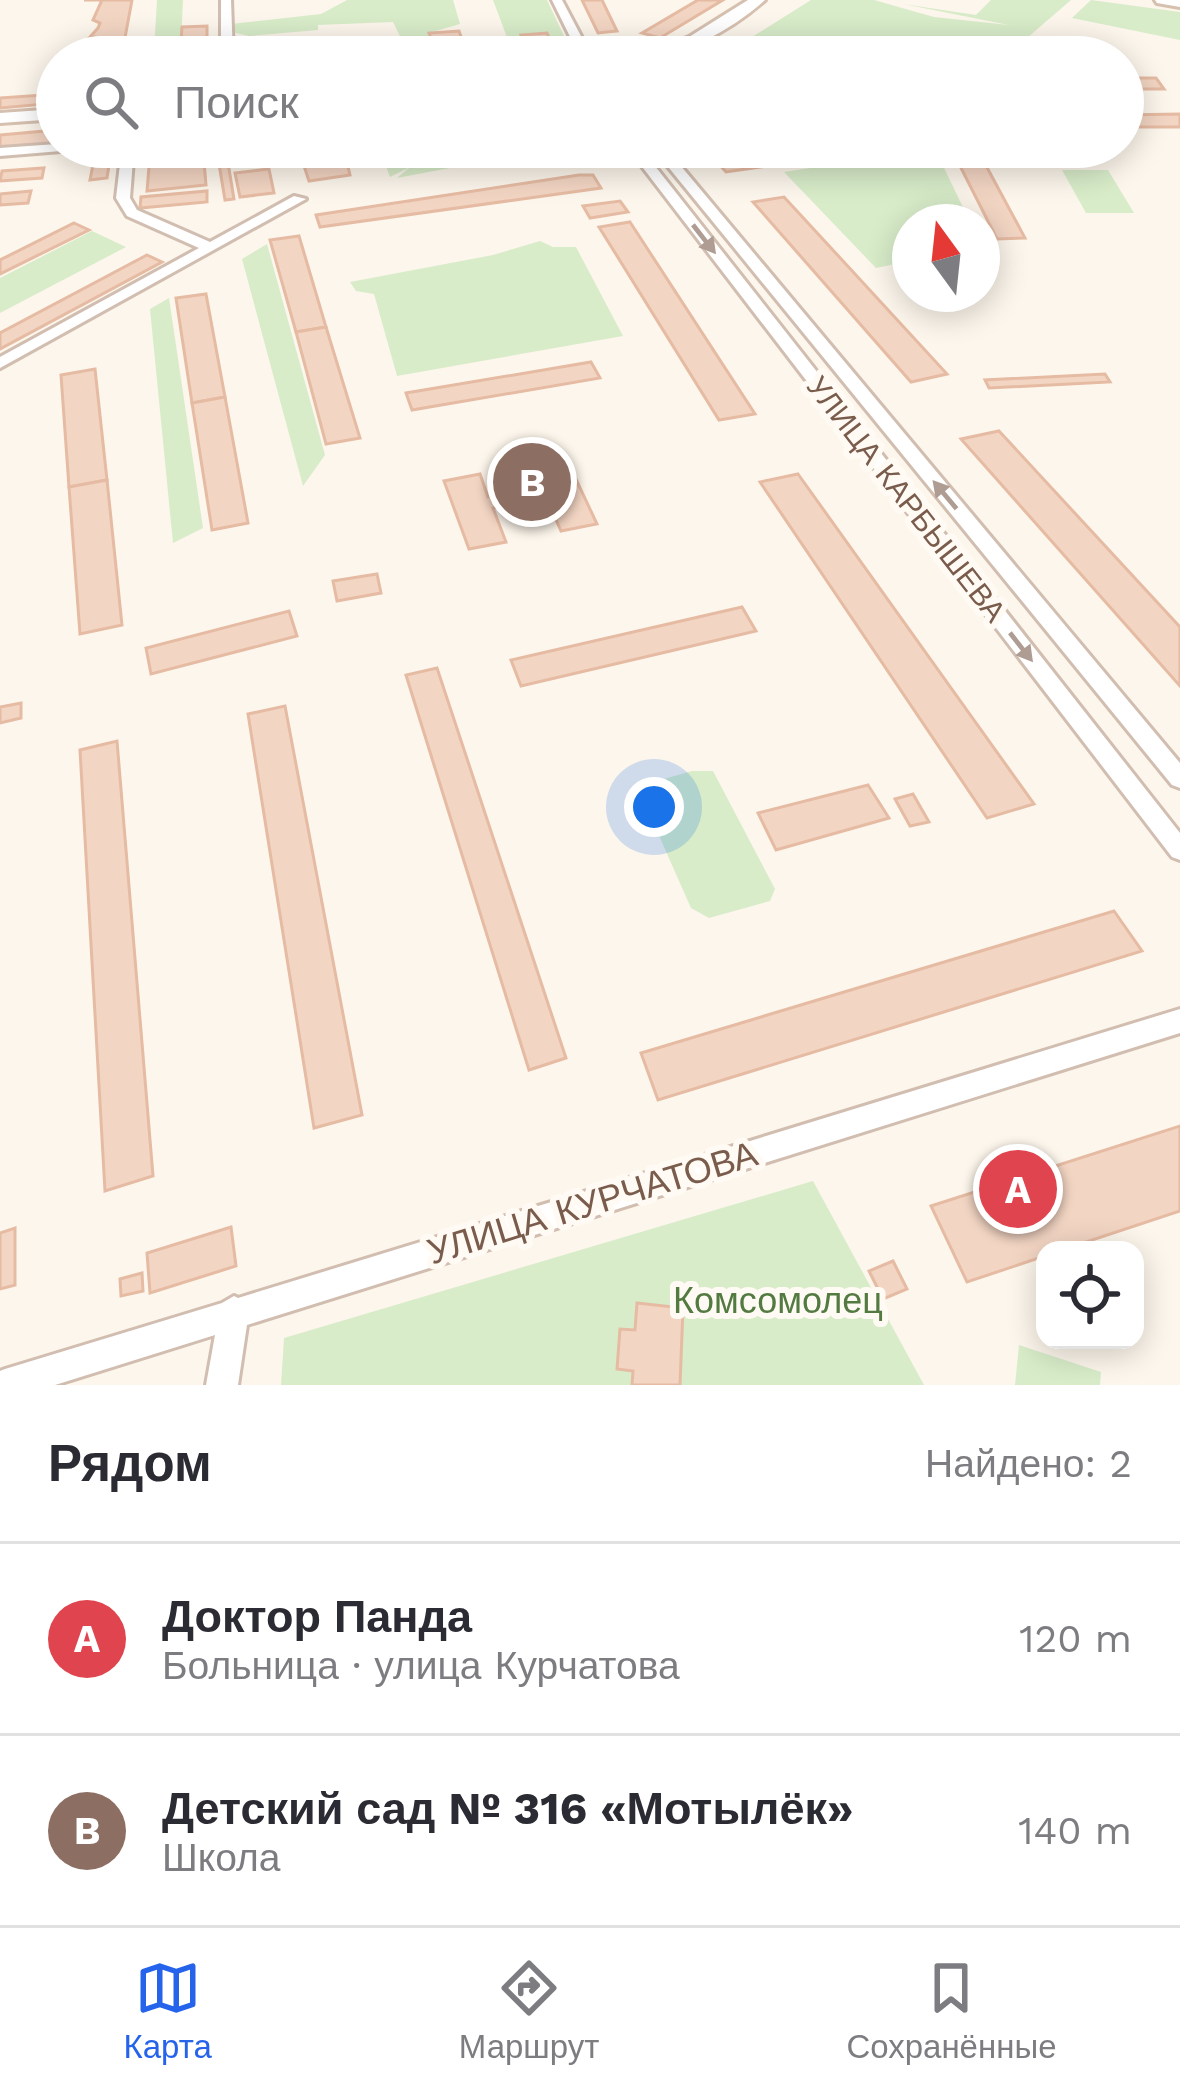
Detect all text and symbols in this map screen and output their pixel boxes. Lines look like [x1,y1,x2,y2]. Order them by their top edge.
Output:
search box [36,36,1144,168]
icon: search [78,69,144,135]
text: Поиск [174,76,299,129]
north arrow [892,204,1000,312]
one-way arrow [691,224,716,255]
street label: УЛИЦА КАРБЫШЕВА [800,369,1013,628]
pin: B [493,437,571,527]
one-way arrow [933,480,958,511]
one-way arrow [1009,631,1033,662]
your location [624,777,684,837]
street label: УЛИЦА КУРЧАТОВА [422,1133,762,1273]
pin: A [979,1144,1057,1234]
map controls [1036,1241,1144,1349]
button: locate [1036,1241,1144,1349]
park label: Комсомолец [673,1280,883,1322]
text: Рядом [48,1434,212,1493]
text: Найдено: 2 [925,1441,1132,1486]
text: Доктор Панда [162,1590,472,1643]
text: A [74,1616,100,1661]
text: 120 m [1019,1616,1132,1661]
text: Больница · улица Курчатова [162,1643,680,1688]
text: Детский сад № 316 «Мотылёк» [162,1782,853,1835]
text: B [74,1808,100,1853]
text: 140 m [1018,1808,1132,1853]
text: Школа [162,1835,281,1880]
tab: Карта [123,1955,212,2066]
tab: Маршрут [459,1955,599,2066]
tab: Сохранённые [846,1955,1057,2066]

